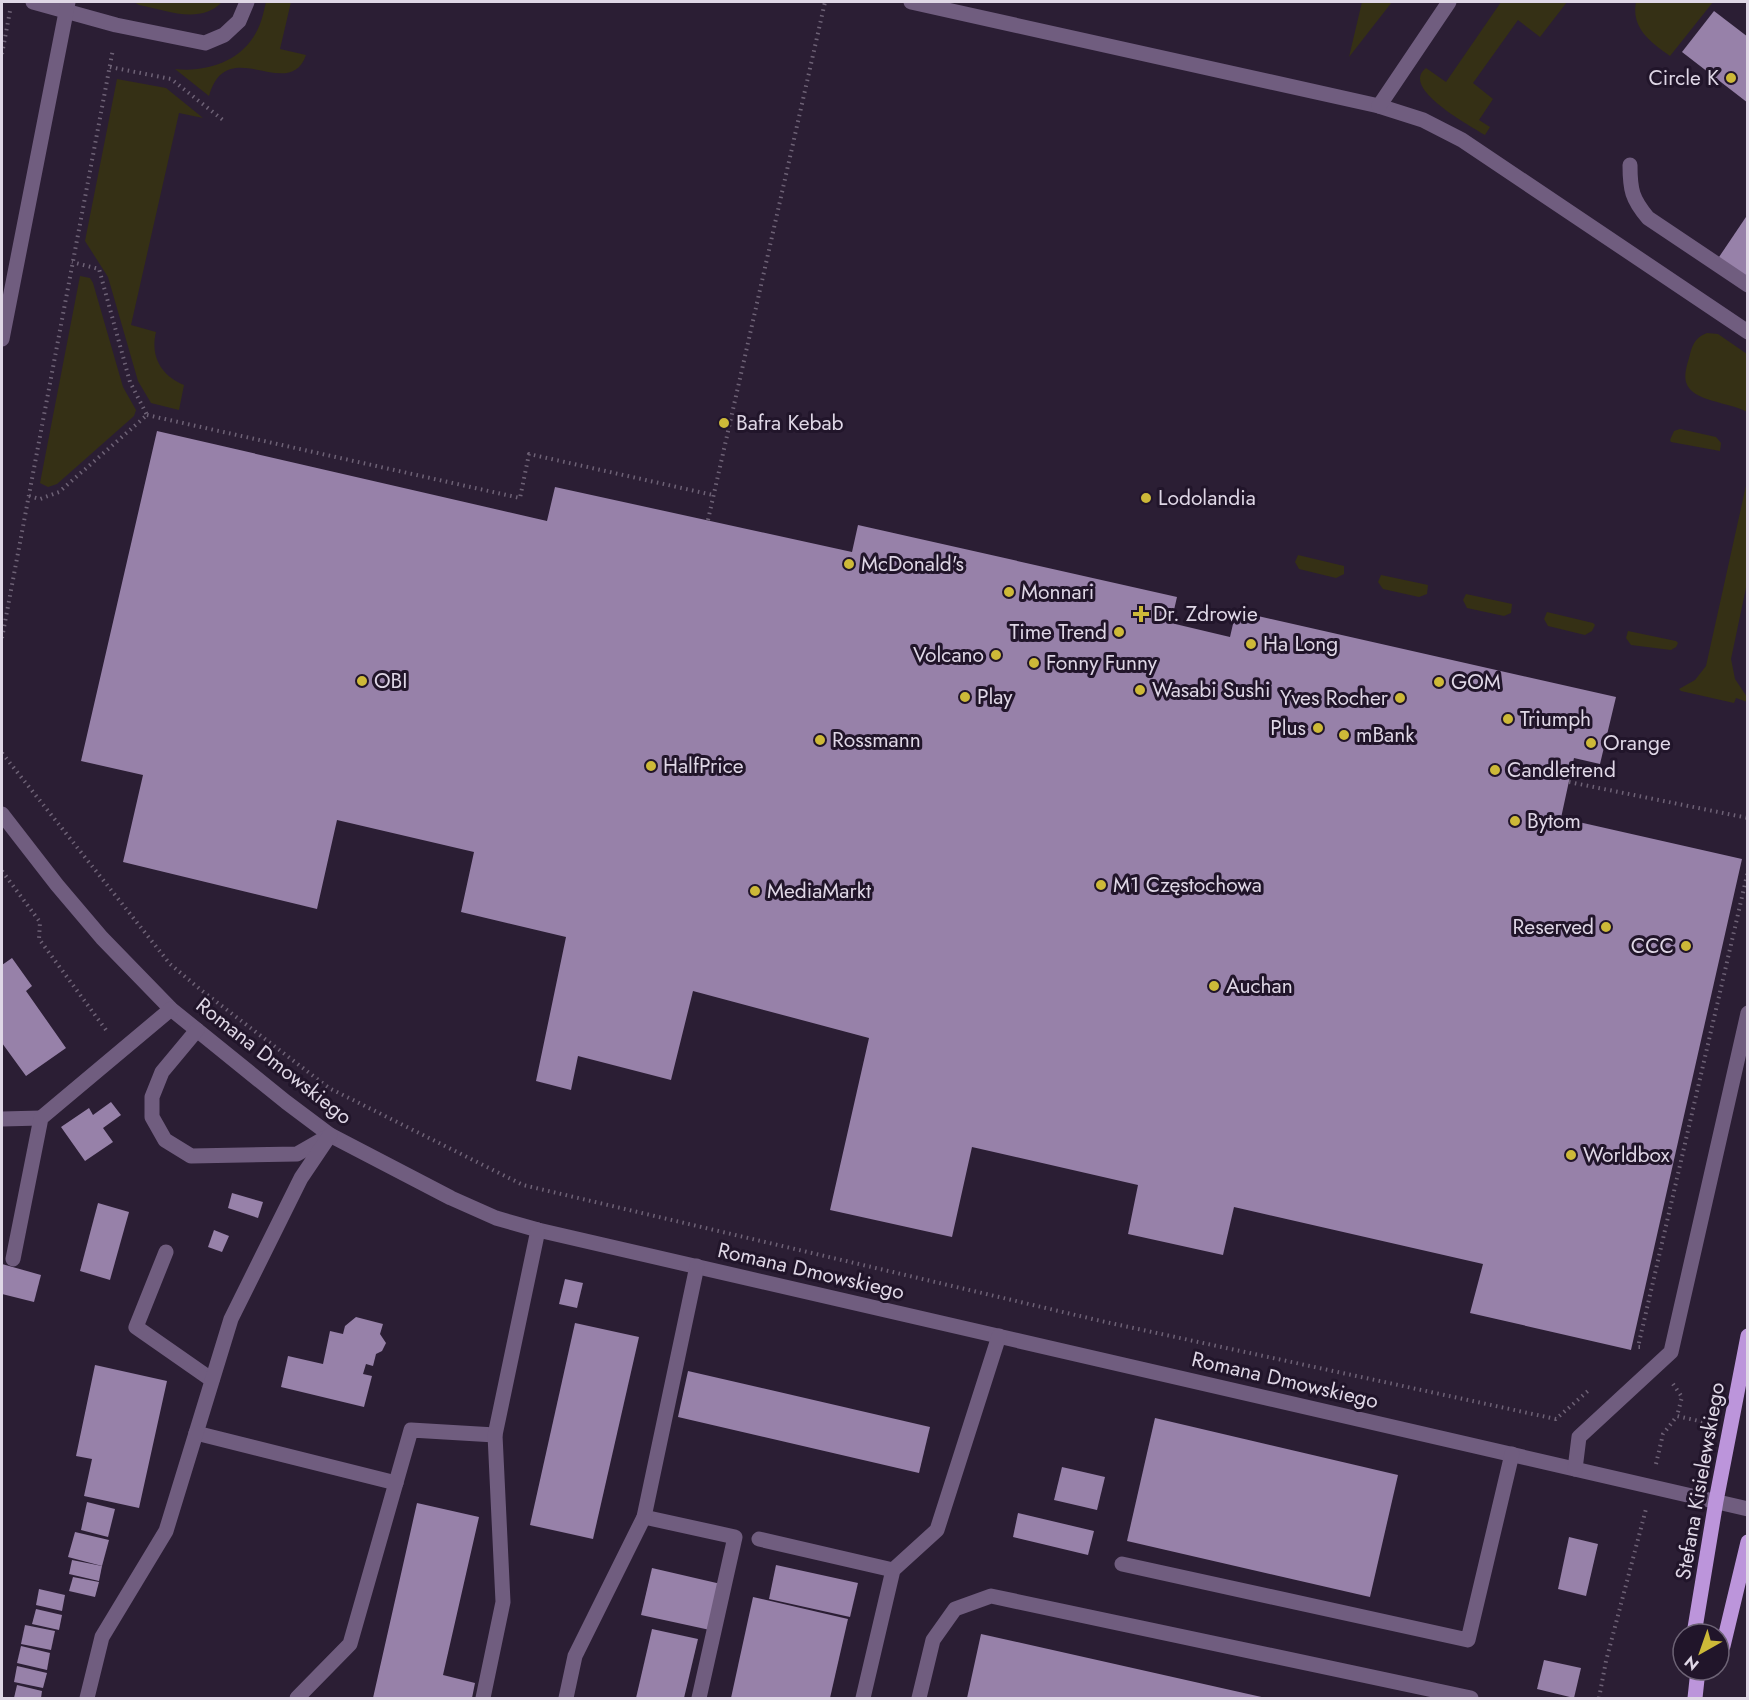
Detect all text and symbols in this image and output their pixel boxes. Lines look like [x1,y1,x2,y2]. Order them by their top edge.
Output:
place label: Circle K [1648,63,1719,93]
marker: Circle K [1724,71,1738,85]
place label: Bafra Kebab [736,408,844,438]
marker: Bafra Kebab [717,416,731,430]
place label: Lodolandia [1158,483,1256,513]
marker: Lodolandia [1139,491,1153,505]
place label: McDonald's [861,549,964,579]
marker: McDonald's [842,557,856,571]
place label: Monnari [1021,577,1094,607]
marker: Monnari [1002,585,1016,599]
place label: Dr. Zdrowie [1153,599,1258,629]
marker: Dr. Zdrowie [1134,607,1148,621]
place label: Time Trend [1009,617,1107,647]
marker: Time Trend [1112,625,1126,639]
place label: Ha Long [1263,629,1338,659]
marker: Ha Long [1244,637,1258,651]
place label: Volcano [913,640,984,670]
marker: Volcano [989,648,1003,662]
place label: Fonny Funny [1046,648,1158,678]
marker: Fonny Funny [1027,656,1041,670]
place label: OBI [374,666,407,696]
place label: GOM [1451,667,1501,697]
marker: OBI [355,674,369,688]
place label: Wasabi Sushi [1152,675,1271,705]
marker: GOM [1432,675,1446,689]
place label: Play [977,682,1013,712]
marker: Wasabi Sushi [1133,683,1147,697]
place label: Yves Rocher [1280,683,1389,713]
marker: Play [958,690,972,704]
marker: Yves Rocher [1393,691,1407,705]
place label: Triumph [1520,704,1591,734]
marker: Triumph [1501,712,1515,726]
place label: Plus [1270,713,1306,743]
place label: mBank [1356,720,1415,750]
marker: Plus [1311,721,1325,735]
place label: Rossmann [832,725,921,755]
marker: mBank [1337,728,1351,742]
place label: Orange [1603,728,1671,758]
marker: Rossmann [813,733,827,747]
marker: Orange [1584,736,1598,750]
place label: HalfPrice [663,751,744,781]
place label: Candletrend [1507,755,1616,785]
marker: HalfPrice [644,759,658,773]
marker: Candletrend [1488,763,1502,777]
place label: Bytom [1527,806,1581,836]
marker: Bytom [1508,814,1522,828]
place label: M1 Częstochowa [1113,870,1262,900]
place label: MediaMarkt [767,876,871,906]
marker: M1 Częstochowa [1094,878,1108,892]
marker: MediaMarkt [748,884,762,898]
place label: Reserved [1513,912,1594,942]
marker: Reserved [1599,920,1613,934]
place label: CCC [1631,931,1674,961]
marker: CCC [1679,939,1693,953]
place label: Auchan [1226,971,1293,1001]
marker: Auchan [1207,979,1221,993]
street label: Romana Dmowskiego [190,990,358,1132]
place label: Worldbox [1583,1140,1670,1170]
marker: Worldbox [1564,1148,1578,1162]
street label: Romana Dmowskiego [715,1235,907,1307]
street label: Romana Dmowskiego [1189,1344,1381,1416]
street label: Stefana Kisielewskiego [1668,1380,1732,1582]
north arrow [1671,1622,1731,1682]
text: N [1679,1650,1704,1676]

